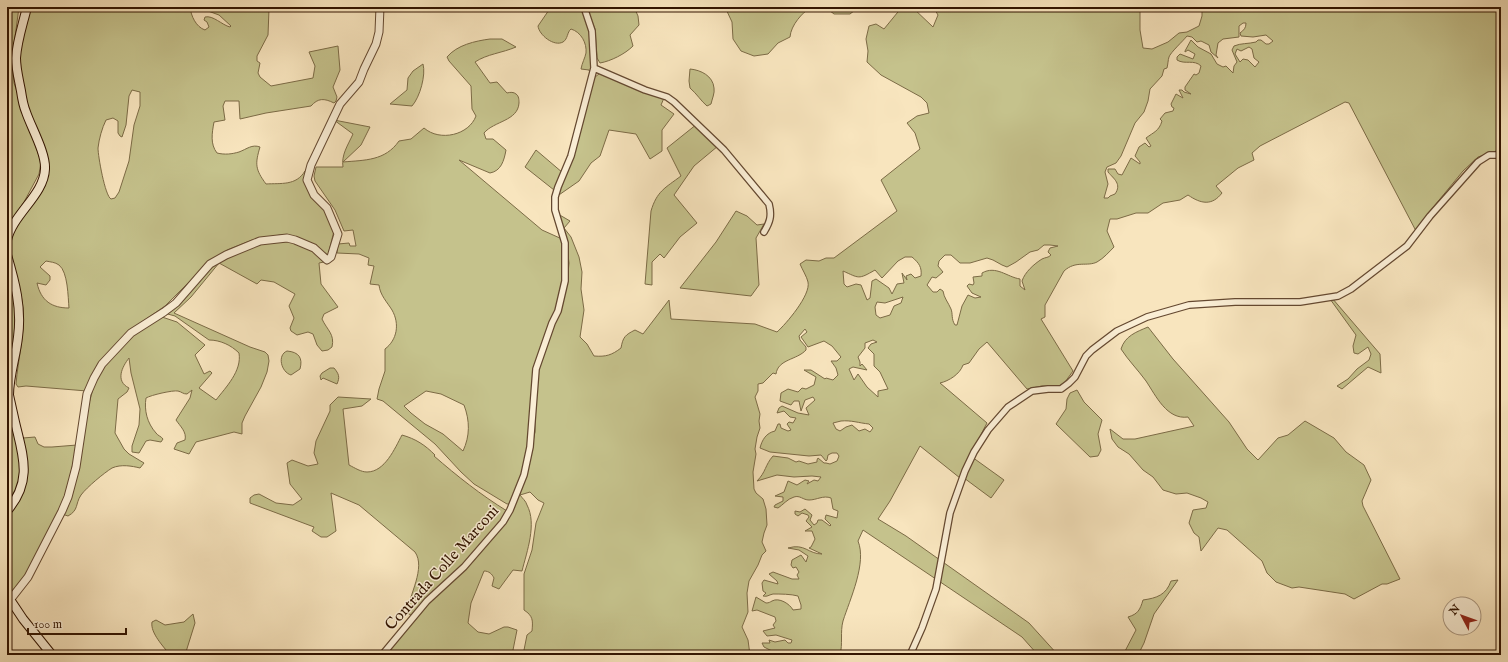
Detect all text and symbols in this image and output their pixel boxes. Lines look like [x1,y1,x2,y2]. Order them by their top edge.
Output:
street label: Contrada Colle Marconi [381,502,504,635]
north arrow [1442,596,1482,636]
text: N [1446,602,1464,619]
scale bar [28,610,126,636]
text: 100 m [34,617,62,632]

